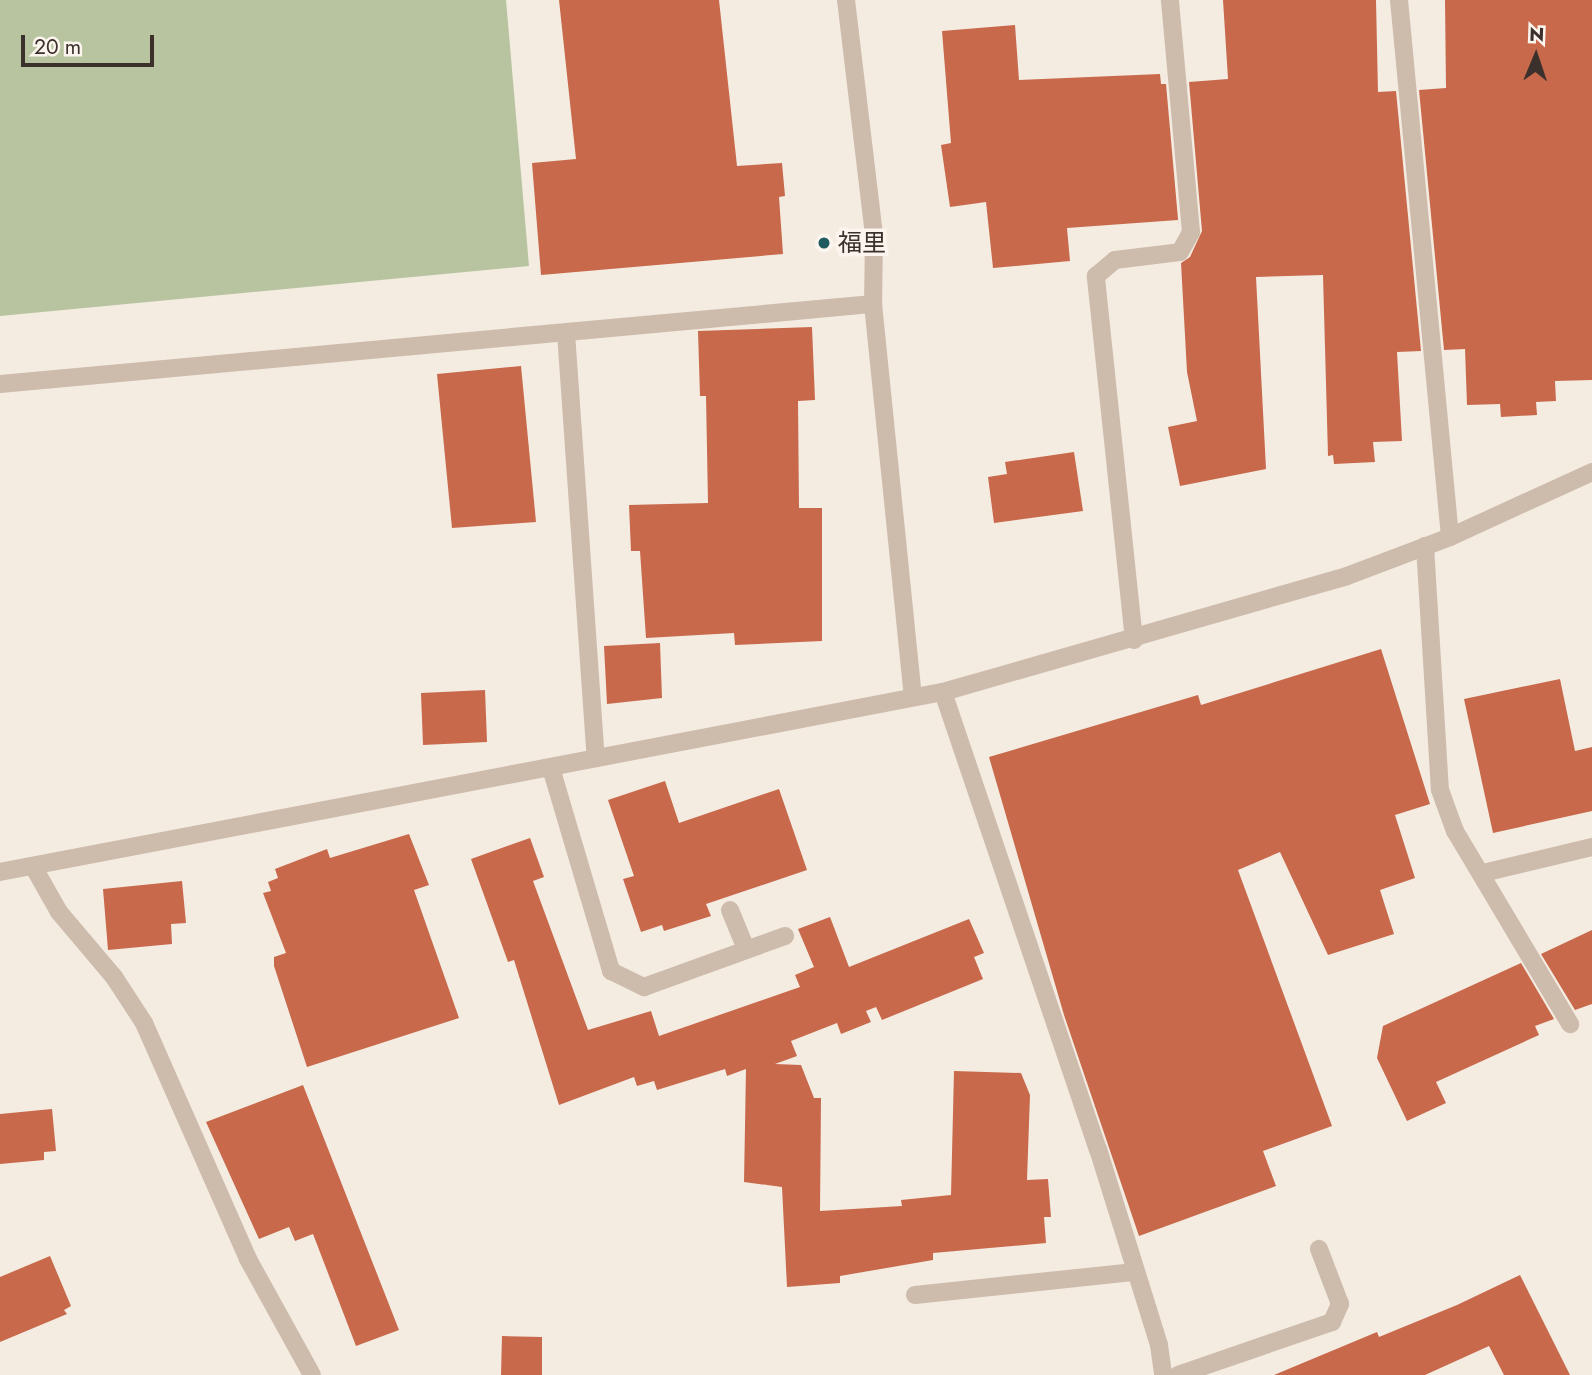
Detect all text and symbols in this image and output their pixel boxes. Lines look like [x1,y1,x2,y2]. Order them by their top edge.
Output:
scale bar [24,21,158,65]
north arrow [1501,21,1571,91]
text: N [1529,21,1545,48]
text: 20 m [34,32,81,62]
place label: 福里 [838,229,886,257]
marker: 福里 [816,235,832,251]

